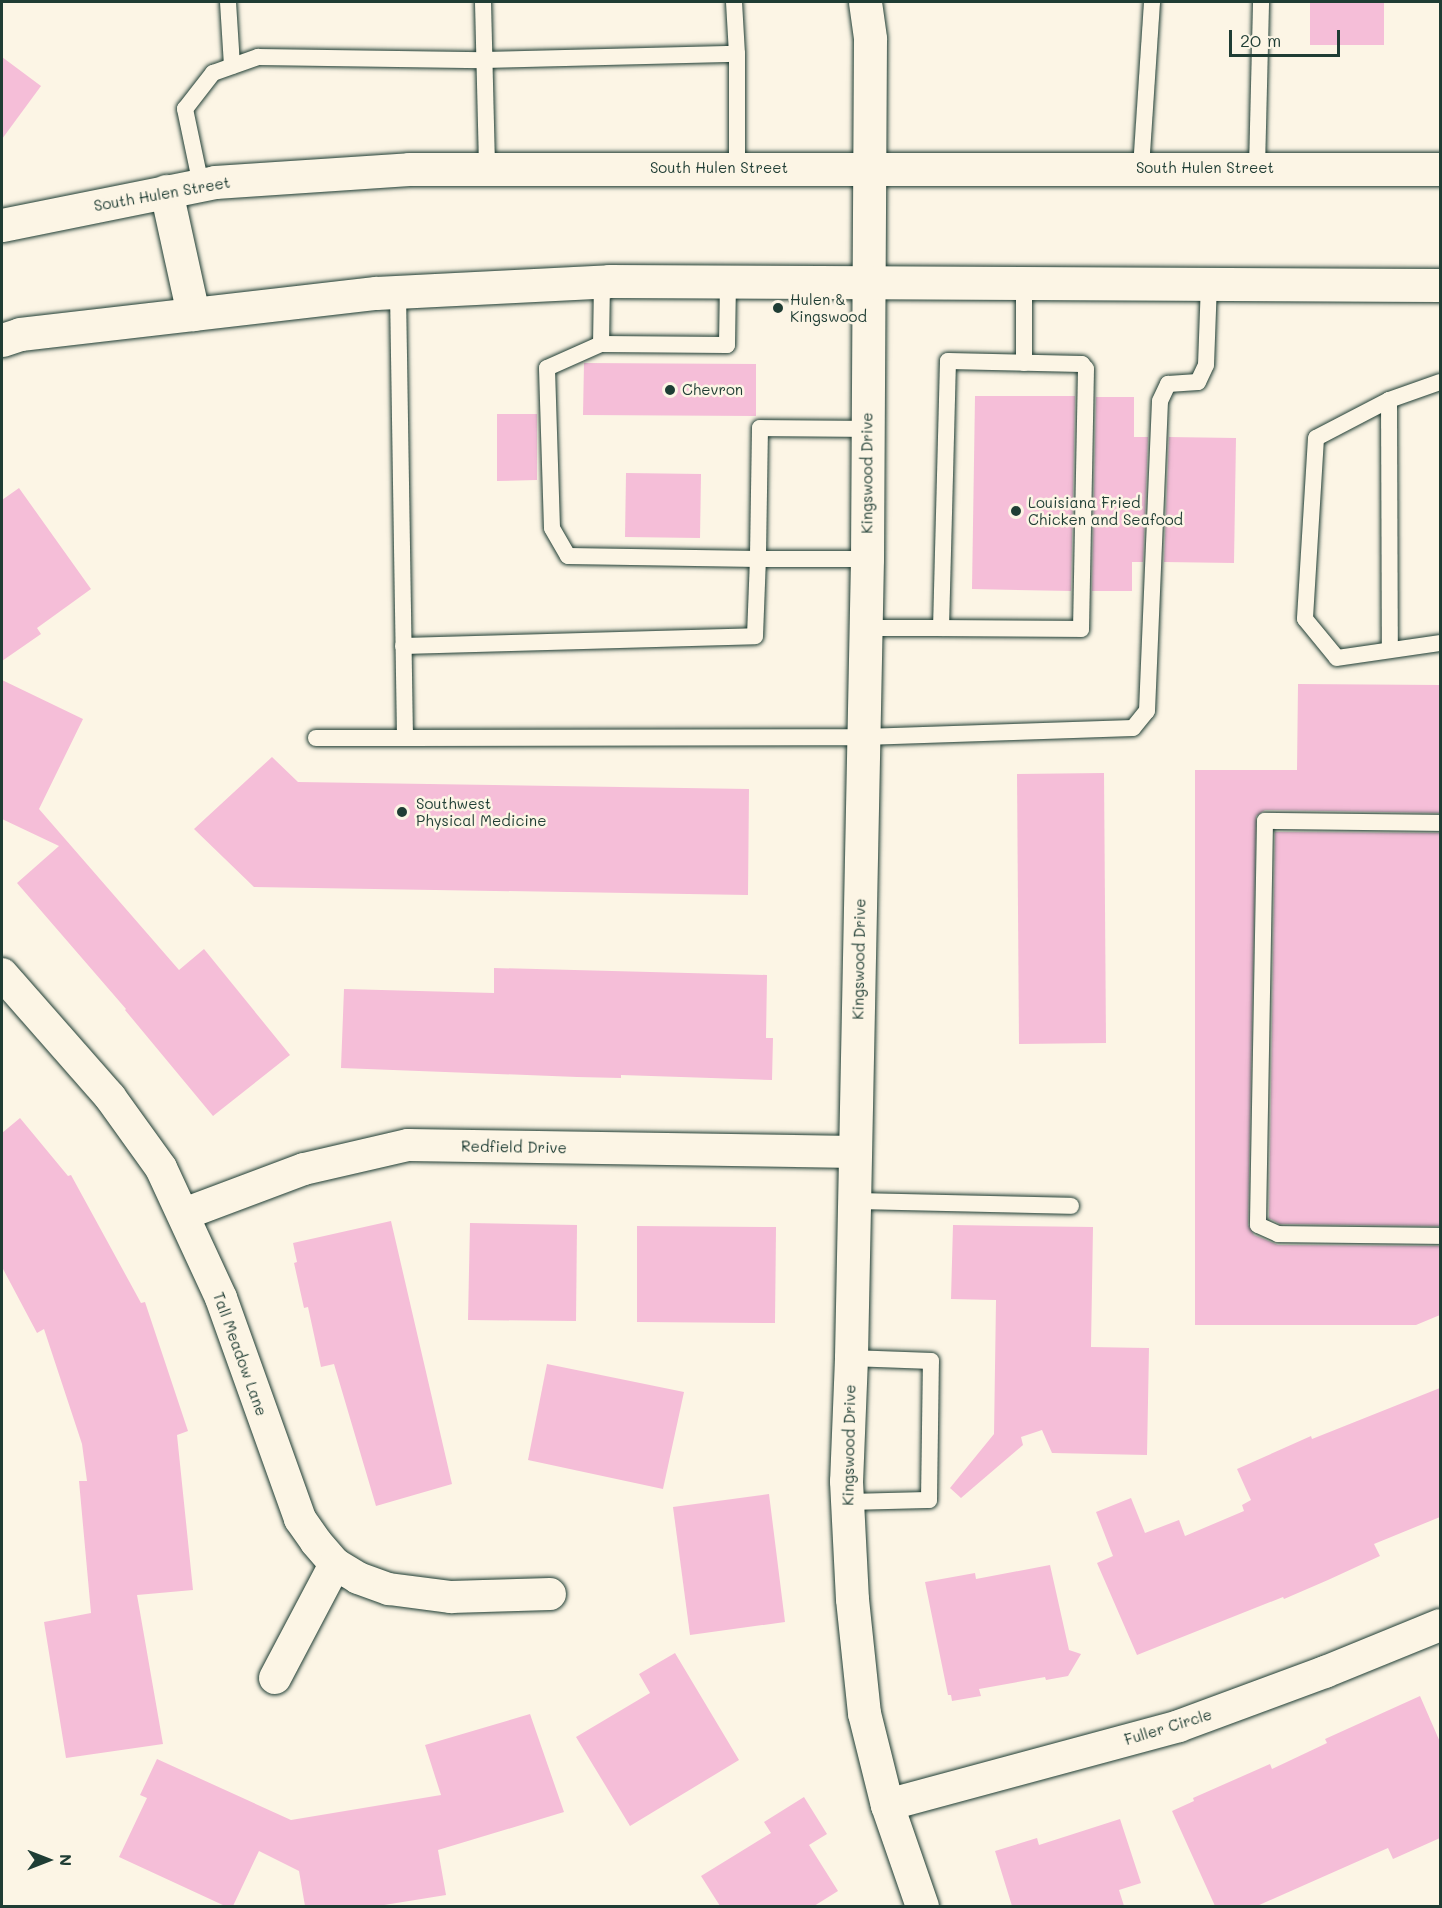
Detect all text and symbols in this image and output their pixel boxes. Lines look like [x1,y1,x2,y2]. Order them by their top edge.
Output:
scale bar [1232,18,1343,56]
text: 20 m [1240,28,1281,52]
street label: South Hulen Street [650,159,788,177]
street label: South Hulen Street [1136,159,1274,177]
street label: South Hulen Street [92,173,232,215]
place label: Hulen & Kingswood [790,290,867,325]
marker: Hulen & Kingswood [771,301,785,315]
place label: Chevron [682,381,743,399]
marker: Chevron [663,383,677,397]
street label: Kingswood Drive [858,412,876,534]
place label: Louisiana Fried Chicken and Seafood [1028,493,1183,528]
marker: Louisiana Fried Chicken and Seafood [1009,504,1023,518]
place label: Southwest Physical Medicine [416,794,546,829]
marker: Southwest Physical Medicine [393,803,411,821]
street label: Kingswood Drive [849,898,869,1020]
street label: Redfield Drive [461,1137,567,1157]
street label: Tall Meadow Lane [209,1290,271,1418]
street label: Kingswood Drive [839,1384,859,1506]
street label: Fuller Circle [1122,1705,1214,1749]
north arrow [18,1830,78,1890]
text: N [56,1854,77,1866]

